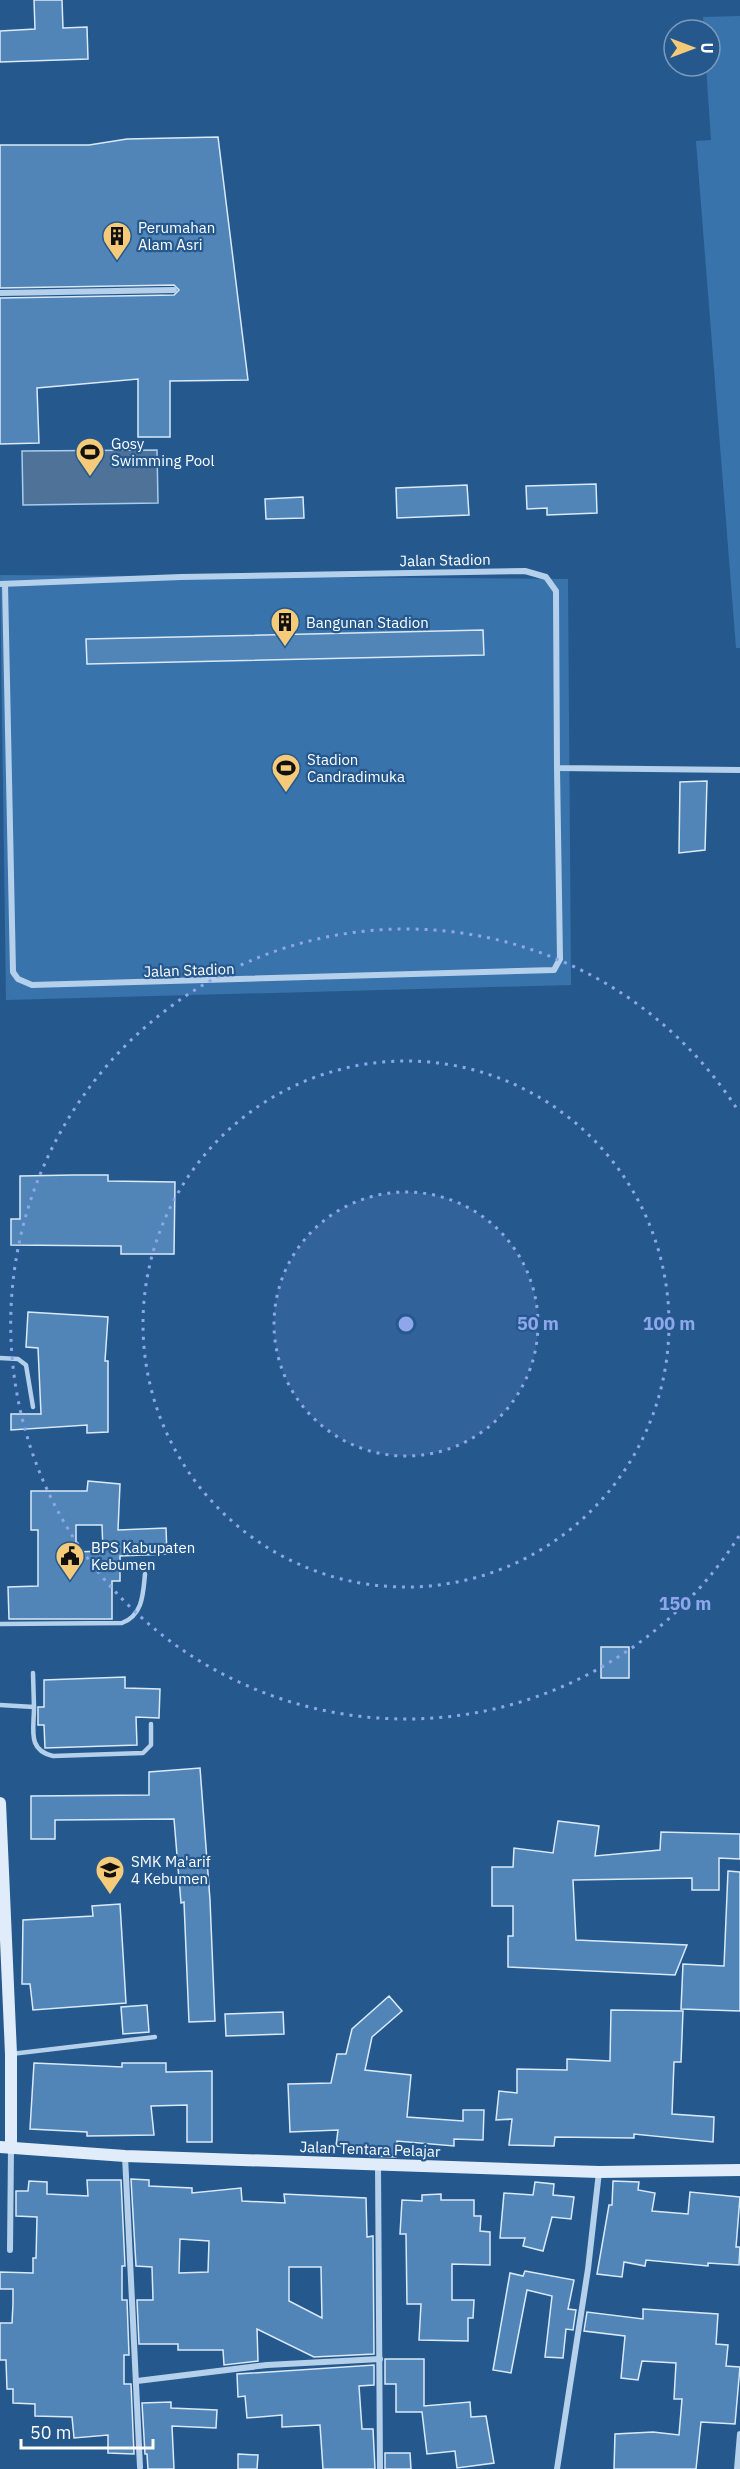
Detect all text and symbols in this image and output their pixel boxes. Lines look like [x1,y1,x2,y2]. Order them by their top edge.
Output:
north arrow [662,18,722,78]
text: U [697,42,717,54]
place label: Perumahan Alam Asri [138,218,215,254]
building icon: Perumahan Alam Asri [101,220,133,262]
place label: Gosy Swimming Pool [111,434,215,470]
sports icon: Gosy Swimming Pool [74,436,106,478]
street label: Jalan Stadion [399,550,491,570]
building icon: Bangunan Stadion [269,606,301,648]
place label: Bangunan Stadion [306,613,429,632]
place label: Stadion Candradimuka [307,750,405,786]
sports icon: Stadion Candradimuka [270,752,302,794]
street label: Jalan Stadion [143,959,235,981]
text: 50 m [517,1312,559,1335]
text: 100 m [643,1312,695,1335]
centre of rings [396,1314,416,1334]
place label: BPS Kabupaten Kebumen [91,1538,195,1574]
public building icon: BPS Kabupaten Kebumen [54,1540,86,1582]
text: 150 m [659,1592,711,1615]
place label: SMK Ma'arif 4 Kebumen [131,1852,211,1888]
school or university icon: SMK Ma'arif 4 Kebumen [94,1854,126,1896]
street label: Jalan Tentara Pelajar [299,2137,441,2161]
scale bar [21,2412,153,2450]
text: 50 m [30,2421,72,2444]

